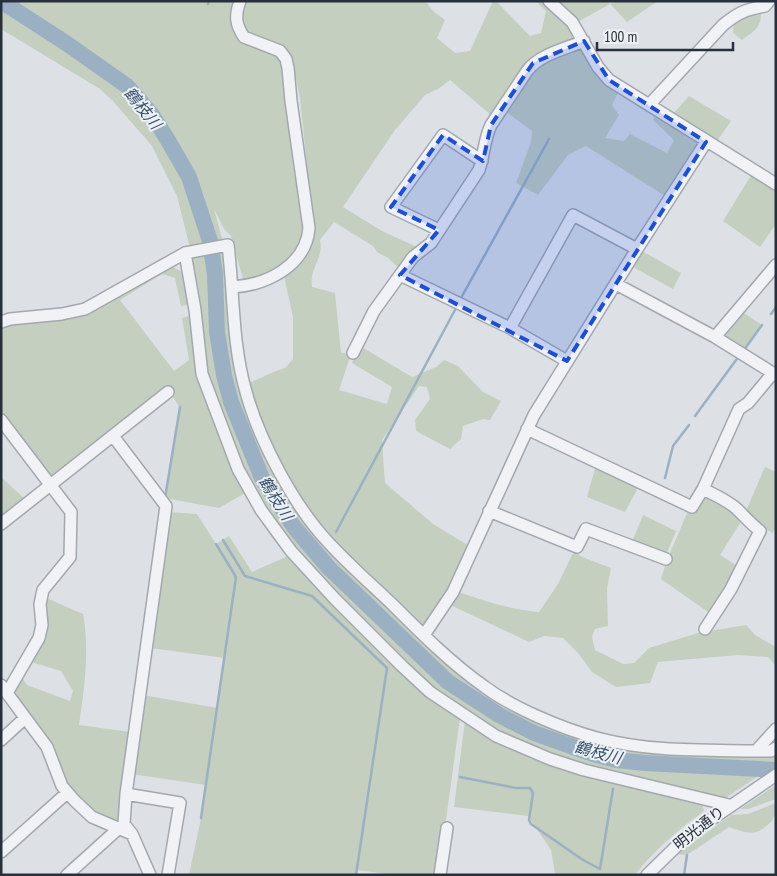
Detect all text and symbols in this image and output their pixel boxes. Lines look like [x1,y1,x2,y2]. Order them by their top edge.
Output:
scale bar [597,20,733,52]
text: 100 m [604,27,637,46]
water label: 鶴枝川 [120,83,167,134]
water label: 鶴枝川 [255,472,298,525]
water label: 鶴枝川 [572,736,626,768]
street label: 明光通り [669,802,728,854]

